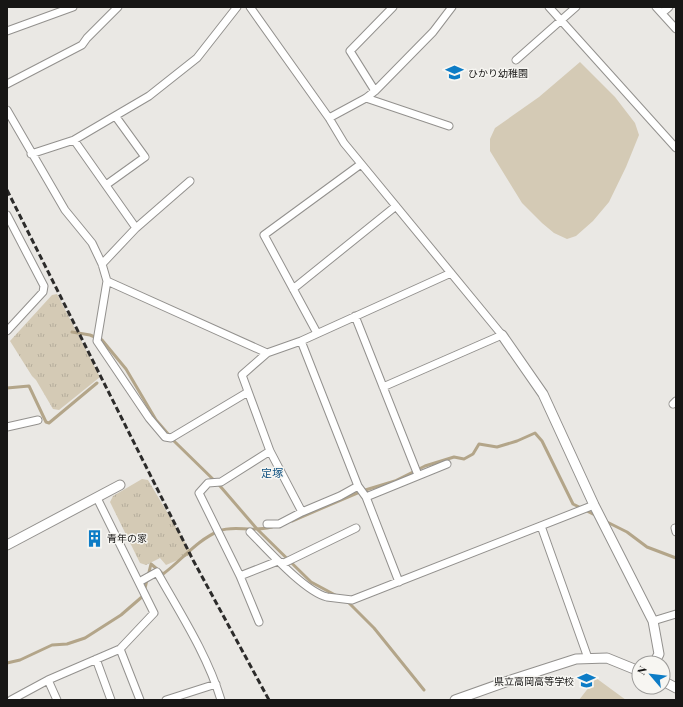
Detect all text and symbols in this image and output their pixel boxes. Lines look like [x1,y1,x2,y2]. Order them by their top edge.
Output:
school or university icon: ひかり幼稚園 [445,63,465,83]
place label: ひかり幼稚園 [468,66,528,80]
district label: 定塚 [261,465,283,480]
building icon: 青年の家 [84,528,104,548]
place label: 青年の家 [107,531,147,545]
north arrow [631,655,671,695]
text: N [633,663,650,677]
school or university icon: 県立高岡高等学校 [577,671,597,691]
place label: 県立高岡高等学校 [494,674,574,688]

